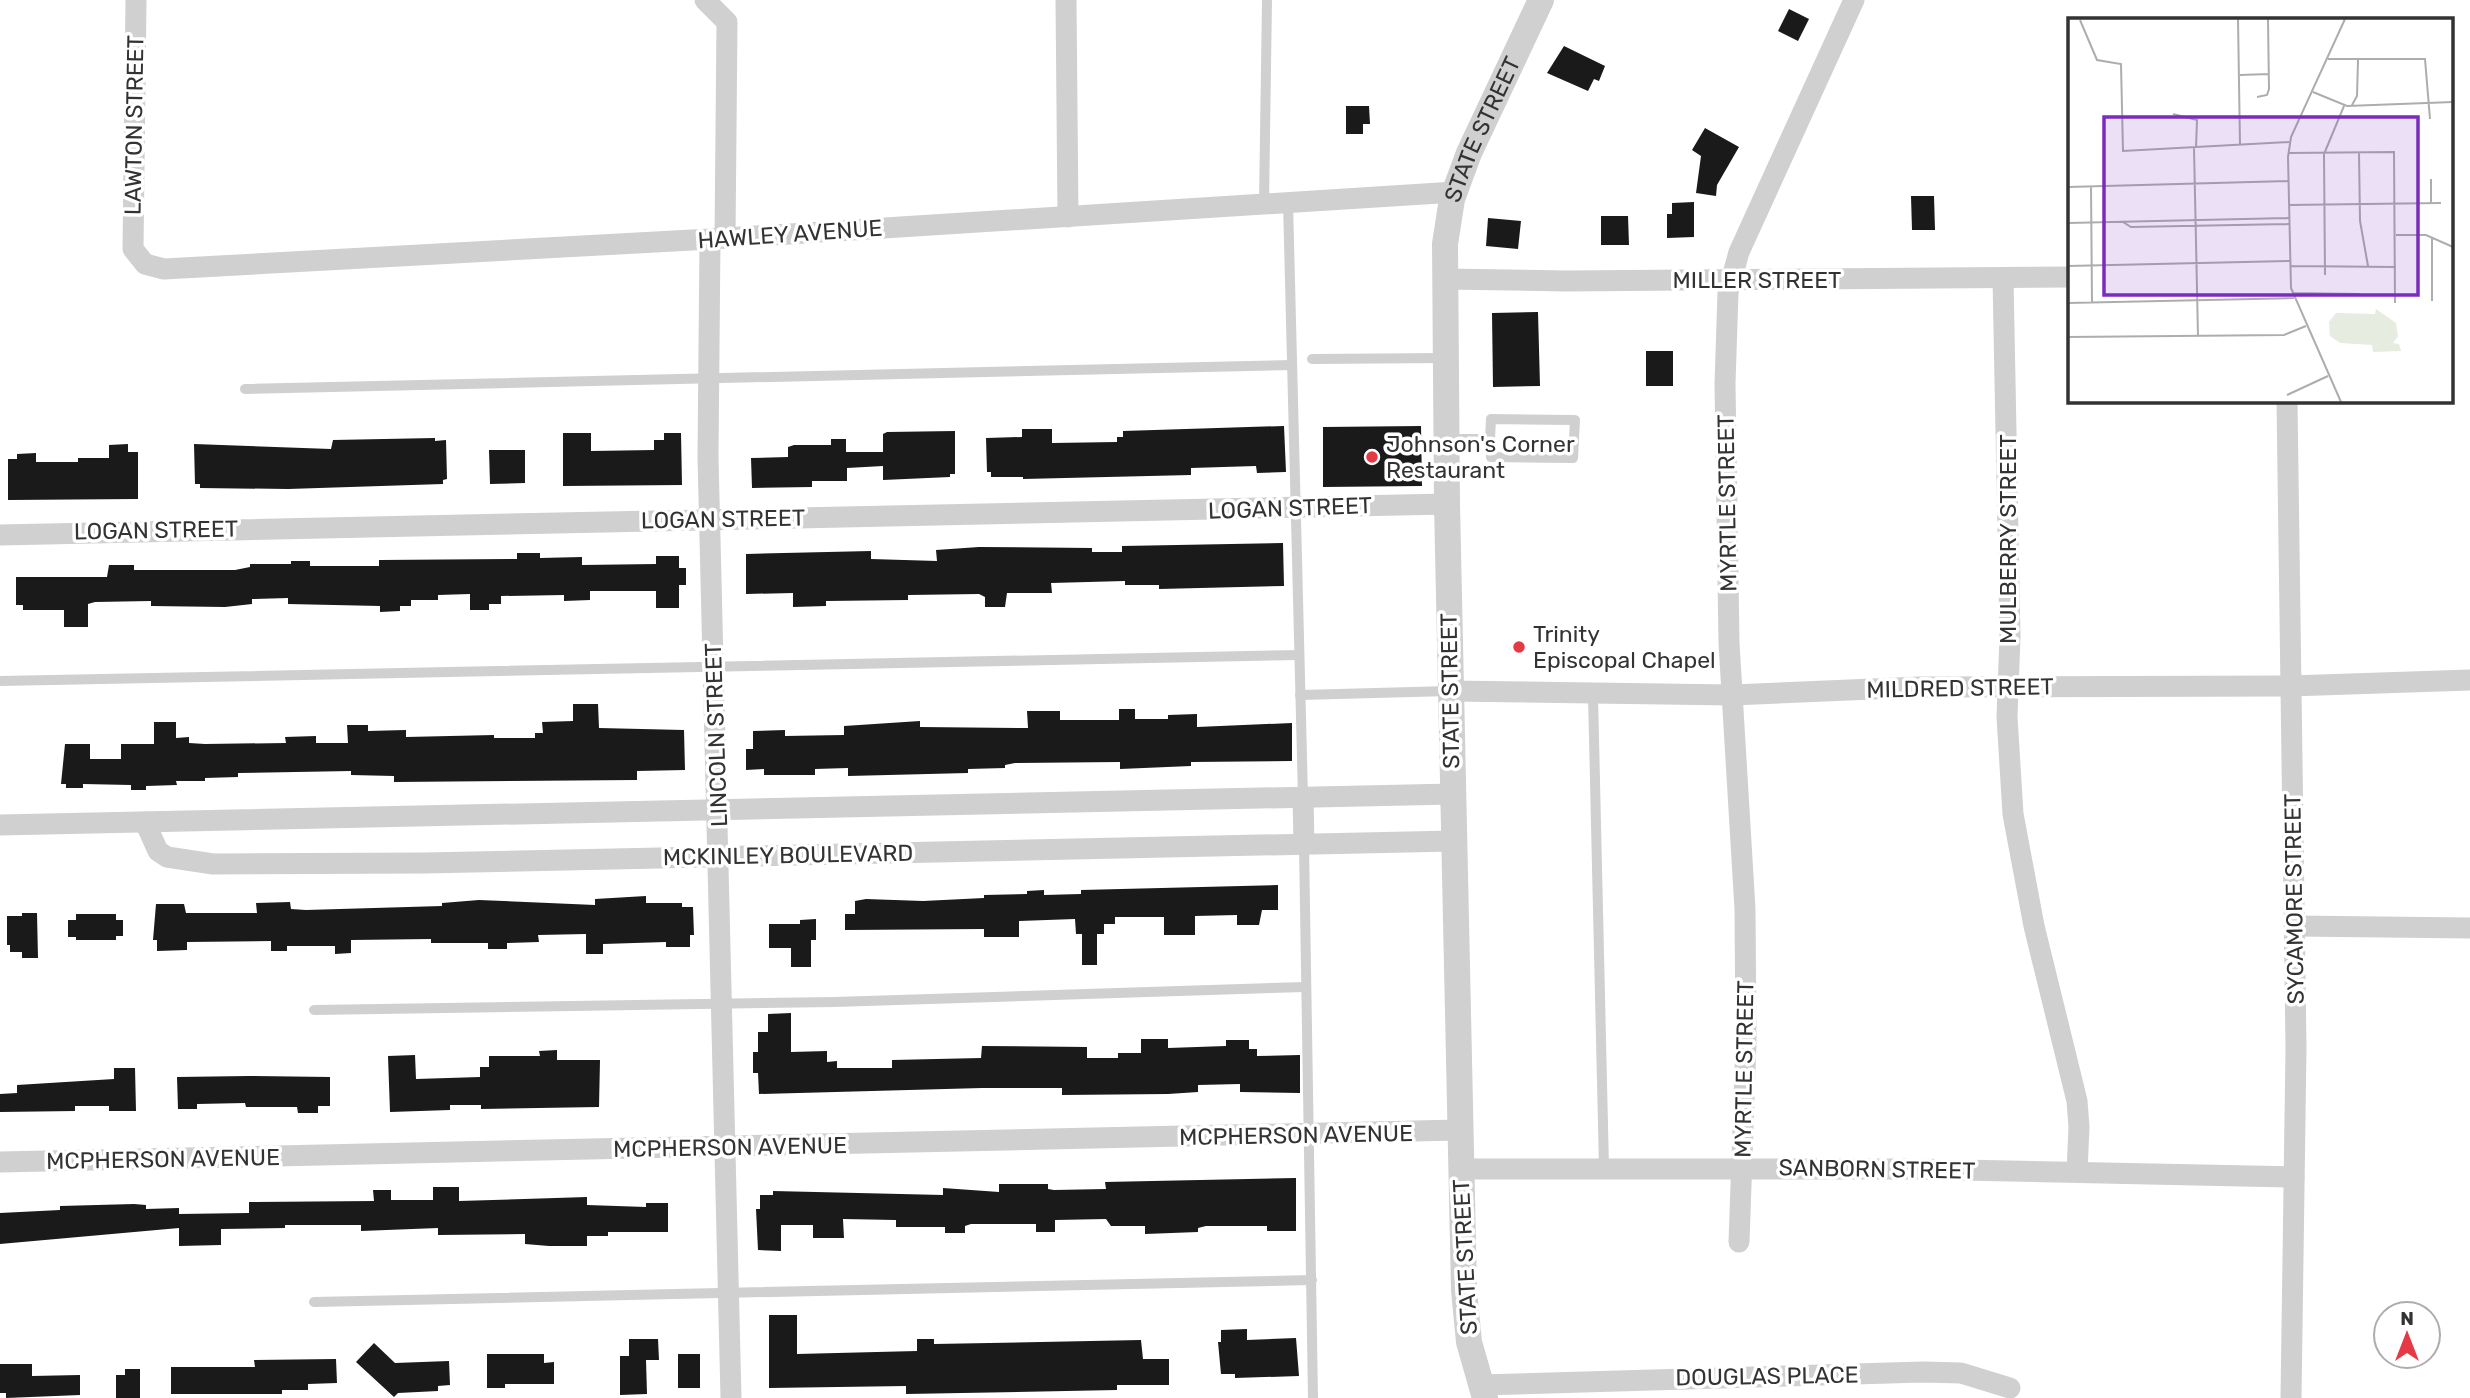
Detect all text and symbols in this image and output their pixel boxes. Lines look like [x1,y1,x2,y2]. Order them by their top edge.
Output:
inset map [2068,18,2452,402]
street label: LAWTON STREET [118,35,150,215]
street label: STATE STREET [1438,52,1526,206]
street label: HAWLEY AVENUE [697,214,883,254]
street label: MILLER STREET [1673,266,1841,294]
street label: MYRTLE STREET [1711,414,1743,592]
place label: Johnson's Corner Restaurant [1386,430,1575,484]
street label: MULBERRY STREET [1994,434,2022,644]
marker: Johnson's Corner Restaurant [1364,449,1380,465]
street label: LOGAN STREET [1207,491,1373,525]
street label: LOGAN STREET [641,504,805,534]
street label: LOGAN STREET [74,515,238,545]
street label: STATE STREET [1435,613,1465,769]
place label: Trinity Episcopal Chapel [1533,620,1716,674]
marker: Trinity Episcopal Chapel [1511,639,1527,655]
street label: LINCOLN STREET [699,642,733,828]
street label: MILDRED STREET [1866,672,2054,704]
street label: SYCAMORE STREET [2278,793,2310,1005]
street label: MCKINLEY BOULEVARD [663,839,913,871]
street label: MYRTLE STREET [1728,980,1760,1158]
street label: MCPHERSON AVENUE [1179,1119,1413,1151]
street label: MCPHERSON AVENUE [613,1131,847,1163]
street label: MCPHERSON AVENUE [46,1143,280,1175]
street label: SANBORN STREET [1778,1153,1976,1185]
street label: STATE STREET [1447,1178,1483,1336]
north arrow [2372,1300,2442,1370]
text: N [2400,1307,2414,1330]
street label: DOUGLAS PLACE [1675,1360,1859,1392]

